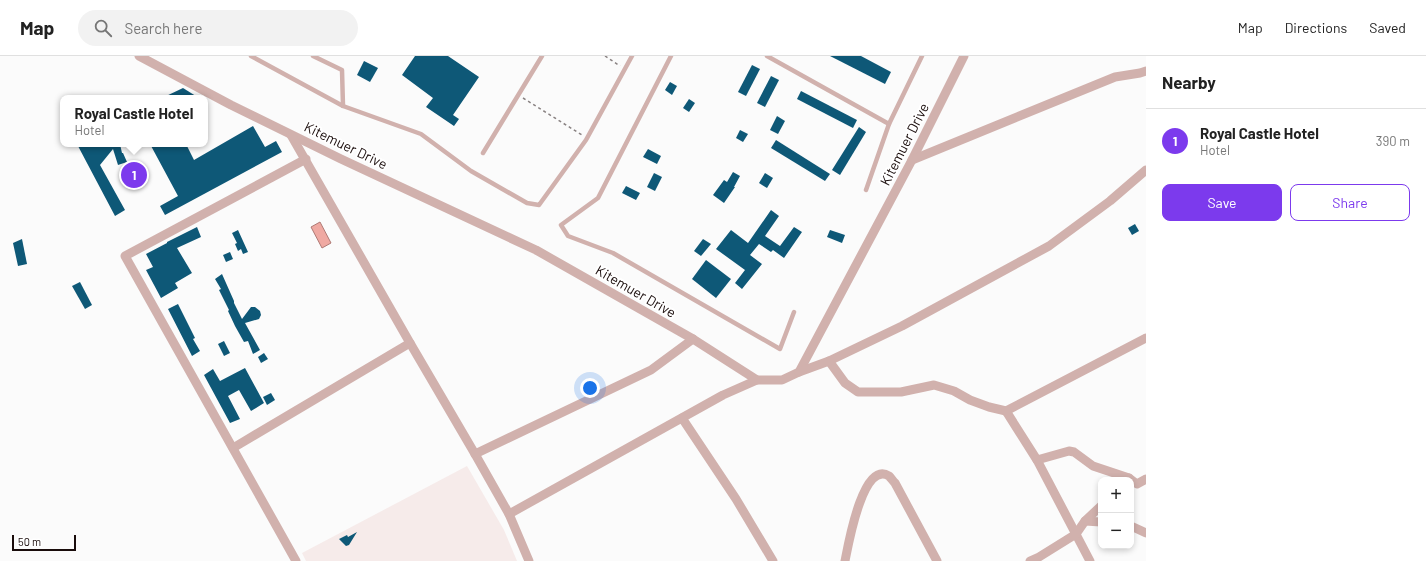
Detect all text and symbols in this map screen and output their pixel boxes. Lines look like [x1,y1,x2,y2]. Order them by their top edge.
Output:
search box [78,10,358,46]
text: Map [20,16,54,39]
icon: search [92,17,114,39]
text: Search here [124,19,202,37]
text: Map [1238,19,1263,36]
text: Directions [1285,19,1347,36]
text: Saved [1369,19,1406,36]
text: Nearby [1162,72,1216,92]
popup [60,95,208,147]
street label: Kitemuer Drive [876,100,932,188]
text: Royal Castle Hotel [75,104,193,122]
street label: Kitemuer Drive [302,118,390,172]
text: Hotel [75,122,105,138]
text: Royal Castle Hotel [1200,124,1319,142]
text: 1 [1173,133,1177,149]
text: 390 m [1376,133,1410,149]
text: Hotel [1200,142,1230,158]
pin: 1 [121,160,147,190]
button: Save [1162,184,1282,221]
button: Share [1290,184,1410,221]
street label: Kitemuer Drive [593,261,679,321]
your location [580,378,600,398]
map controls [1098,477,1134,549]
button: + [1098,477,1134,513]
button: − [1098,513,1134,549]
scale bar [12,533,76,552]
text: 50 m [18,535,41,548]

